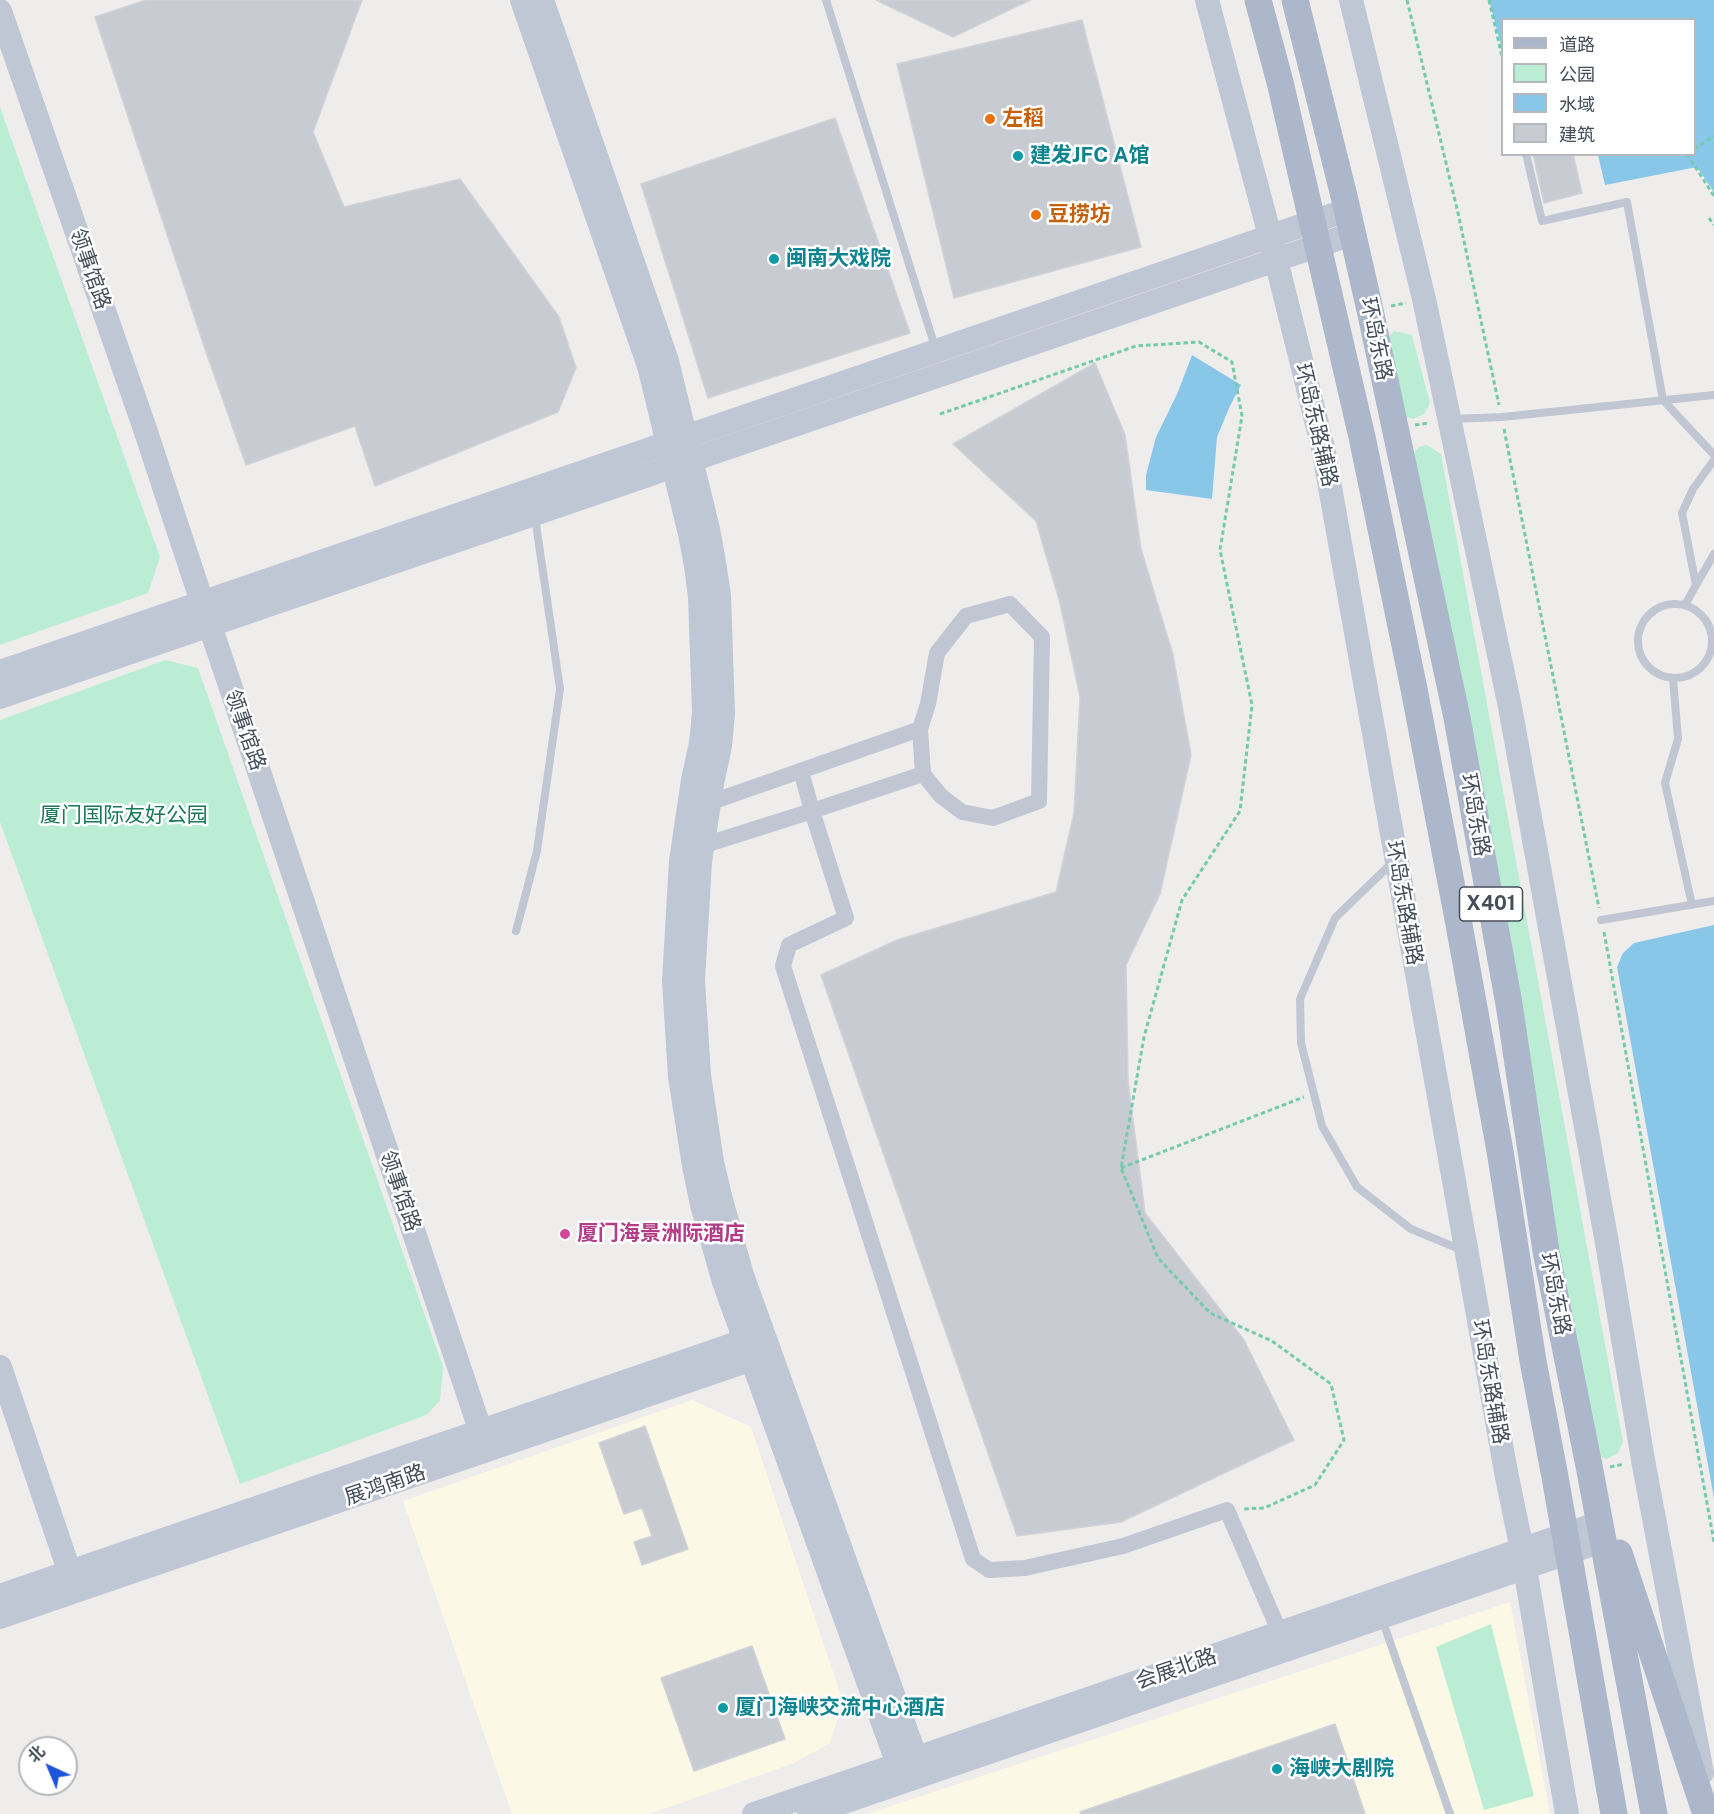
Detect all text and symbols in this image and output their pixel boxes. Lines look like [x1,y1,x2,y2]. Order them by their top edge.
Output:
legend [1501,18,1696,156]
text: 道路 [1559,34,1595,55]
text: 公园 [1559,64,1595,85]
text: 水域 [1559,94,1595,115]
place label: 左稻 [1002,106,1044,132]
marker: 左稻 [983,112,997,126]
text: 建筑 [1559,124,1595,145]
place label: 建发JFC A馆 [1030,143,1149,169]
marker: 建发JFC A馆 [1011,149,1025,163]
place label: 豆捞坊 [1048,202,1111,228]
marker: 豆捞坊 [1029,208,1043,222]
street label: 领事馆路 [64,225,116,313]
place label: 闽南大戏院 [786,246,891,272]
marker: 闽南大戏院 [767,252,781,266]
street label: 环岛东路 [1355,295,1397,383]
street label: 环岛东路辅路 [1290,361,1342,489]
street label: 领事馆路 [219,686,271,774]
street label: 环岛东路 [1455,771,1495,859]
park label: 厦门国际友好公园 [40,803,208,829]
street label: 环岛东路辅路 [1381,839,1427,967]
road number: X401 [1460,887,1522,921]
street label: 领事馆路 [374,1147,426,1235]
place label: 厦门海景洲际酒店 [577,1221,745,1247]
marker: 厦门海景洲际酒店 [558,1227,572,1241]
street label: 环岛东路 [1535,1250,1575,1338]
street label: 环岛东路辅路 [1467,1318,1513,1446]
street label: 展鸿南路 [341,1459,429,1511]
street label: 会展北路 [1132,1643,1220,1695]
place label: 厦门海峡交流中心酒店 [735,1695,945,1721]
marker: 厦门海峡交流中心酒店 [716,1701,730,1715]
north arrow [18,1736,78,1796]
text: 北 [24,1742,49,1767]
place label: 海峡大剧院 [1289,1756,1394,1782]
marker: 海峡大剧院 [1270,1762,1284,1776]

